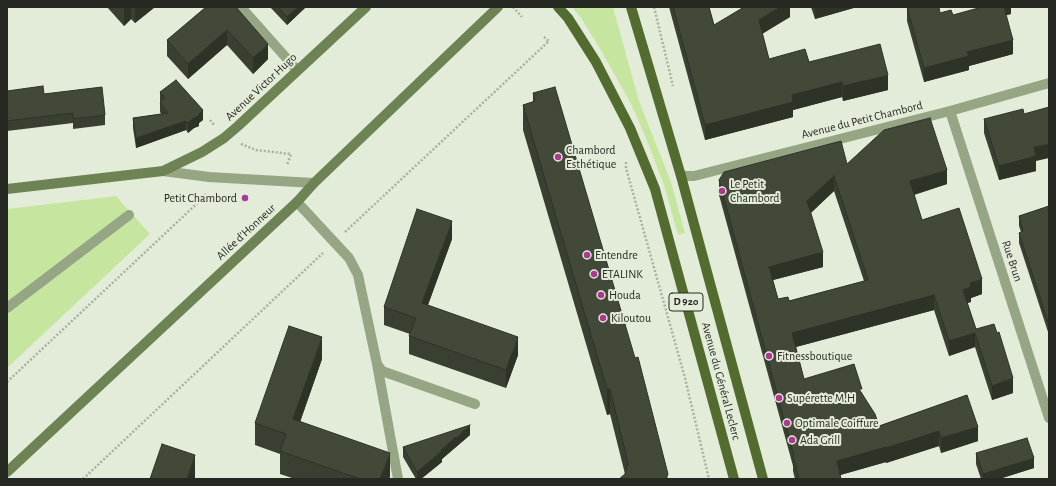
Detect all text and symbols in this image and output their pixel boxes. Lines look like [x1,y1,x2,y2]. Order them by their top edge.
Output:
street label: Avenue Victor Hugo [222,50,300,124]
street label: Avenue du Petit Chambord [800,98,924,142]
place label: Chambord Esthétique [566,143,616,171]
marker: Chambord Esthétique [553,152,563,162]
place label: Le Petit Chambord [730,177,780,205]
marker: Le Petit Chambord [717,186,727,196]
place label: Petit Chambord [164,191,237,205]
marker: Petit Chambord [240,193,250,203]
street label: Allée d'Honneur [213,201,279,263]
street label: Rue Brun [999,239,1025,283]
place label: Entendre [595,248,638,262]
marker: Entendre [582,250,592,260]
place label: ETALINK [602,267,643,281]
marker: ETALINK [589,269,599,279]
place label: Houda [609,288,641,302]
marker: Houda [596,290,606,300]
road number: D 920 [669,293,703,311]
place label: Kiloutou [611,311,651,325]
marker: Kiloutou [598,313,608,323]
street label: Avenue du Général Leclerc [698,320,744,442]
place label: Fitnessboutique [777,349,852,363]
marker: Fitnessboutique [764,351,774,361]
place label: Supérette M.H [787,391,855,405]
marker: Supérette M.H [774,393,784,403]
place label: Optimale Coiffure [795,416,879,430]
marker: Optimale Coiffure [782,418,792,428]
place label: Ada Grill [800,433,840,447]
marker: Ada Grill [787,435,797,445]

